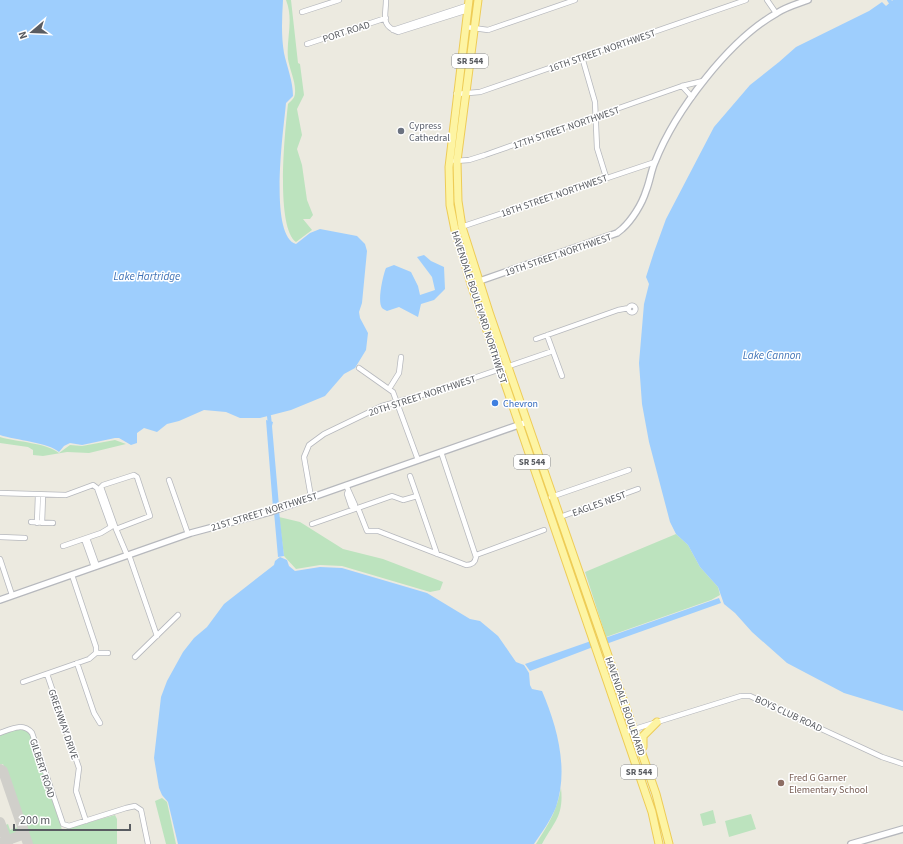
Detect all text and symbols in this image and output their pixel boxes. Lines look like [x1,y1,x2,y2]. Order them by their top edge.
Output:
north arrow [12,12,52,52]
street label: PORT ROAD [321,18,372,46]
street label: 16TH STREET NORTHWEST [547,26,658,76]
text: N [15,29,31,41]
road number: SR 544 [452,54,488,68]
street label: 17TH STREET NORTHWEST [511,103,622,153]
place label: Cypress Cathedral [409,119,450,145]
marker: Cypress Cathedral [396,126,406,136]
street label: 18TH STREET NORTHWEST [499,171,610,221]
street label: HAVENDALE BOULEVARD NORTHWEST [448,229,511,386]
street label: 19TH STREET NORTHWEST [503,230,614,280]
water label: Lake Hartridge [114,269,180,284]
water label: Lake Cannon [743,348,801,363]
street label: 20TH STREET NORTHWEST [367,372,478,420]
place label: Chevron [503,397,538,411]
marker: Chevron [490,398,500,408]
road number: SR 544 [514,455,550,469]
street label: EAGLES NEST [570,487,629,520]
street label: 21ST STREET NORTHWEST [209,489,320,535]
street label: HAVENDALE BOULEVARD [602,655,649,758]
street label: GREENWAY DRIVE [44,687,82,761]
street label: BOYS CLUB ROAD [753,692,824,736]
street label: GILBERT ROAD [26,737,58,800]
road number: SR 544 [621,765,657,779]
place label: Fred G Garner Elementary School [789,771,868,797]
marker: Fred G Garner Elementary School [776,778,786,788]
scale bar [14,806,130,832]
text: 200 m [20,812,50,829]

